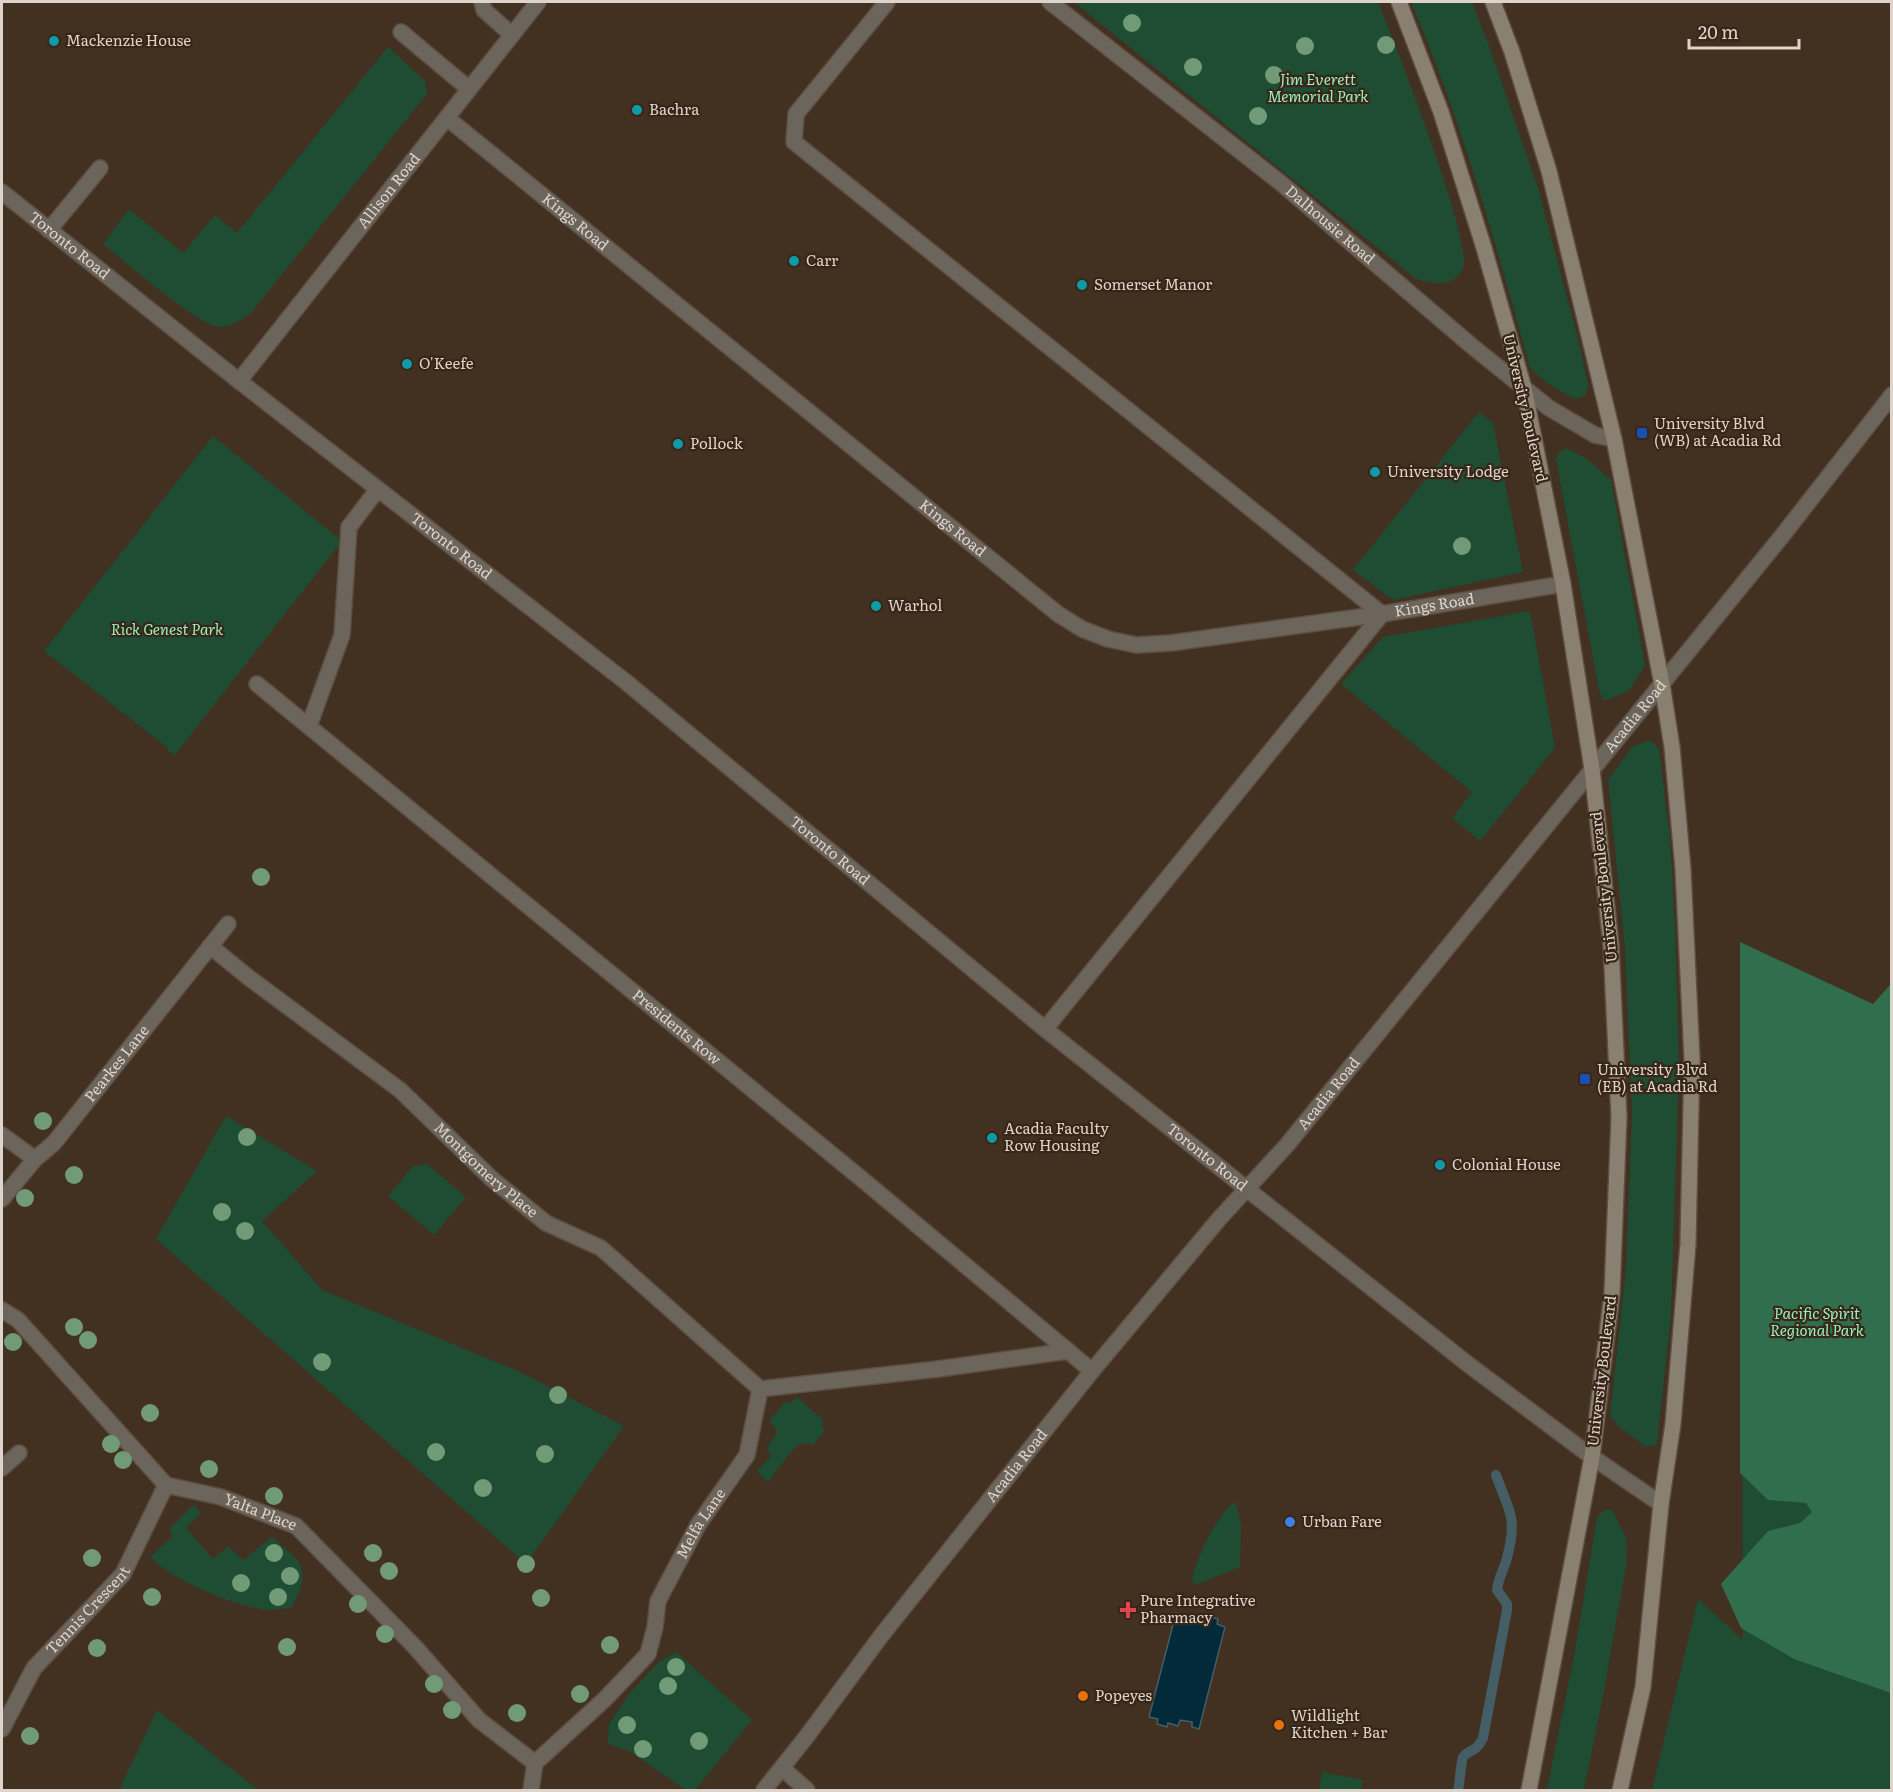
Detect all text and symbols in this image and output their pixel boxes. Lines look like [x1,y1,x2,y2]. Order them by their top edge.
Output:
scale bar [1689,12,1798,50]
text: 20 m [1698,18,1739,45]
place label: Mackenzie House [66,28,191,51]
marker: Mackenzie House [47,34,61,48]
park label: Jim Everett Memorial Park [1268,67,1369,107]
place label: Bachra [649,97,700,120]
marker: Bachra [630,103,644,117]
street label: Allison Road [351,147,425,233]
street label: Dalhousie Road [1281,179,1381,269]
street label: Kings Road [538,187,615,255]
street label: Toronto Road [25,205,116,284]
place label: Carr [806,248,838,271]
marker: Carr [787,254,801,268]
place label: Somerset Manor [1094,272,1212,295]
marker: Somerset Manor [1075,278,1089,292]
street label: University Boulevard [1498,331,1555,484]
place label: O'Keefe [419,351,474,374]
marker: O'Keefe [400,357,414,371]
place label: University Blvd (WB) at Acadia Rd [1654,411,1781,451]
marker: University Blvd (WB) at Acadia Rd [1635,426,1649,440]
place label: Pollock [690,431,744,454]
marker: Pollock [671,437,685,451]
place label: University Lodge [1387,459,1509,482]
marker: University Lodge [1368,465,1382,479]
street label: Kings Road [915,493,992,561]
street label: Toronto Road [406,506,498,584]
street label: Kings Road [1393,586,1476,622]
place label: Warhol [888,593,942,616]
marker: Warhol [869,599,883,613]
park label: Rick Genest Park [111,617,224,640]
street label: Acadia Road [1597,674,1671,757]
street label: Toronto Road [786,810,876,890]
street label: University Boulevard [1583,810,1622,964]
street label: Presidents Row [628,983,727,1070]
street label: Pearkes Lane [78,1019,154,1106]
street label: Acadia Road [1291,1051,1364,1134]
place label: University Blvd (EB) at Acadia Rd [1597,1057,1717,1097]
marker: University Blvd (EB) at Acadia Rd [1578,1072,1592,1086]
street label: Montgomery Place [429,1116,544,1223]
place label: Acadia Faculty Row Housing [1004,1116,1109,1156]
street label: Toronto Road [1162,1117,1253,1196]
marker: Acadia Faculty Row Housing [985,1131,999,1145]
place label: Colonial House [1452,1152,1561,1175]
marker: Colonial House [1433,1158,1447,1172]
street label: University Boulevard [1580,1294,1621,1448]
park label: Pacific Spirit Regional Park [1770,1301,1865,1341]
street label: Acadia Road [979,1423,1052,1507]
street label: Melfa Lane [669,1483,731,1562]
street label: Yalta Place [221,1486,301,1535]
place label: Urban Fare [1302,1509,1382,1532]
marker: Urban Fare [1283,1515,1297,1529]
street label: Tennis Crescent [40,1562,135,1659]
place label: Pure Integrative Pharmacy [1140,1588,1256,1628]
marker: Pure Integrative Pharmacy [1121,1603,1135,1617]
place label: Popeyes [1095,1683,1152,1706]
marker: Popeyes [1076,1689,1090,1703]
place label: Wildlight Kitchen + Bar [1291,1703,1387,1743]
marker: Wildlight Kitchen + Bar [1272,1718,1286,1732]

